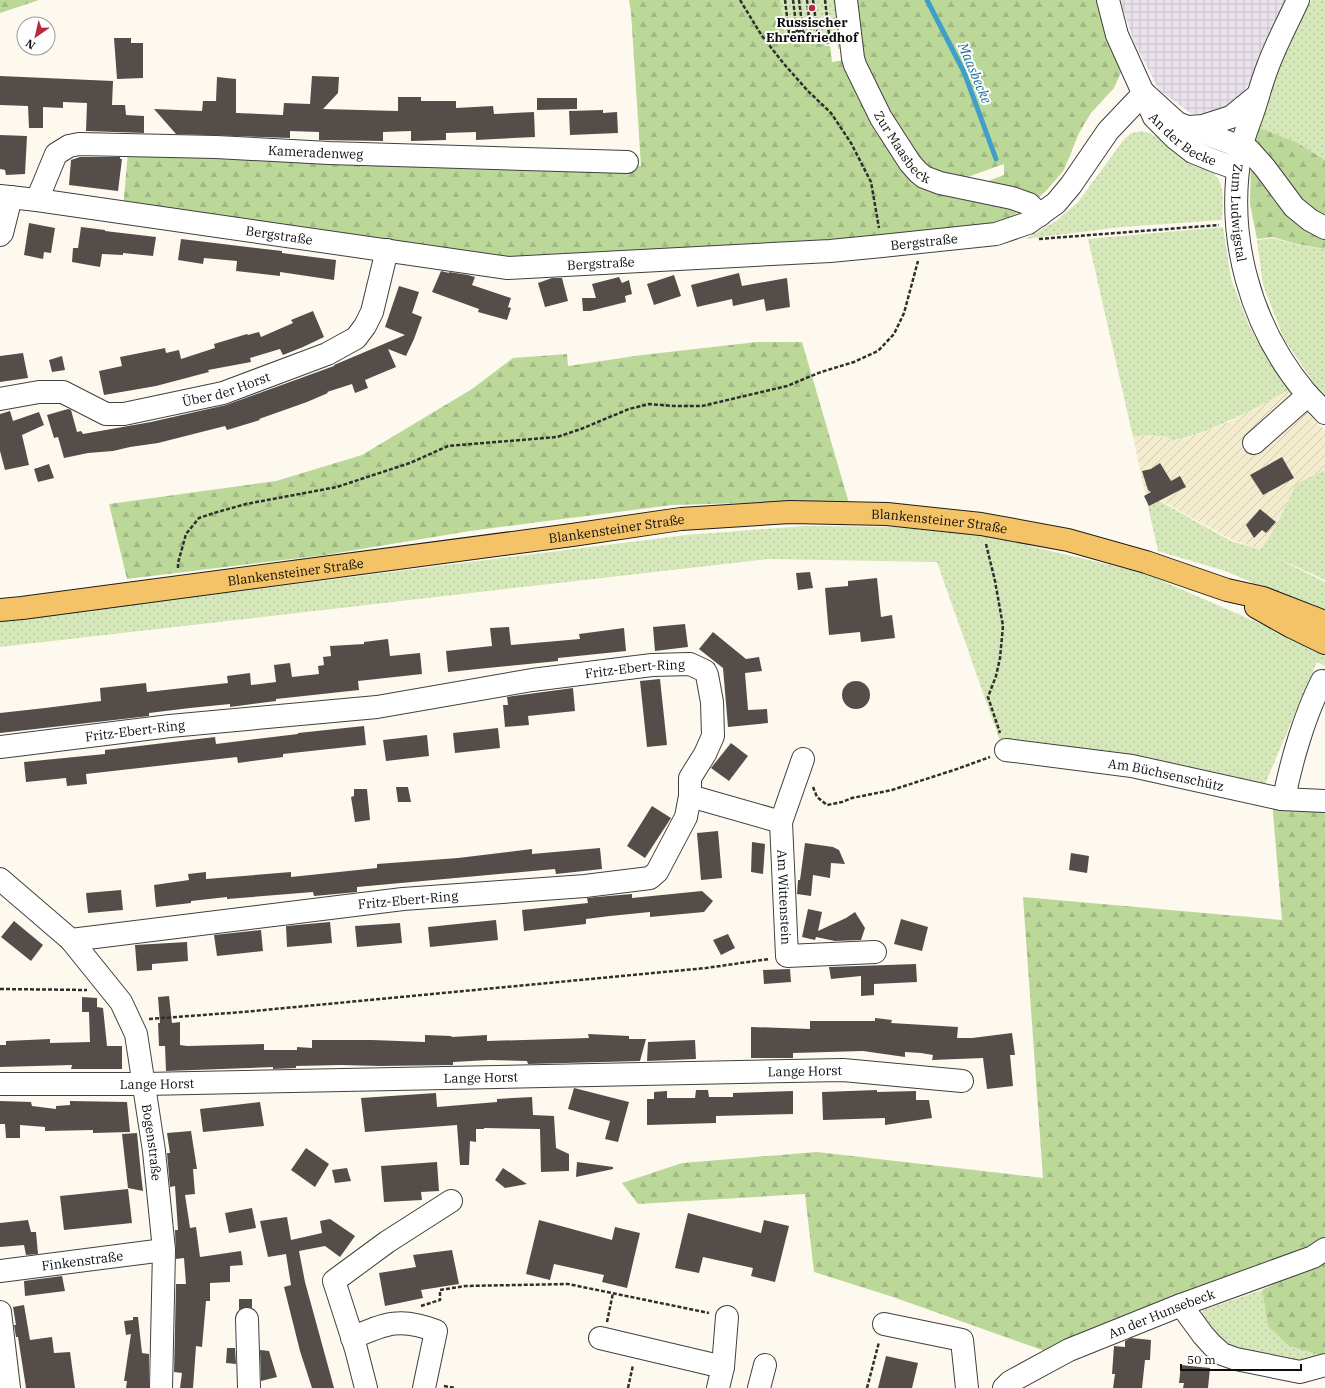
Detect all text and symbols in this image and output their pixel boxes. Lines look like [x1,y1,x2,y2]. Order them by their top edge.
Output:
marker: Russischer Ehrenfriedhof [807,3,817,13]
place label: Russischer Ehrenfriedhof [766,14,859,46]
north arrow [16,16,56,56]
text: N [23,36,38,53]
water label: Maasbecke [954,39,996,107]
street label: Zur Maasbeck [870,108,933,187]
street label: An der Becke [1146,109,1219,169]
street label: Kameradenweg [267,141,364,163]
street label: Zum Ludwigstal [1228,163,1251,263]
street label: Bergstraße [245,222,314,248]
street label: Bergstraße [889,230,959,254]
street label: Bergstraße [567,253,635,273]
street label: Über der Horst [180,368,273,410]
street label: Blankensteiner Straße [871,505,1009,537]
street label: Blankensteiner Straße [548,510,685,547]
street label: Blankensteiner Straße [226,554,365,589]
street label: Fritz-Ebert-Ring [584,656,685,682]
street label: Fritz-Ebert-Ring [84,716,186,745]
street label: Am Büchsenschütz [1107,755,1226,795]
street label: Am Wittenstein [774,849,795,945]
street label: Fritz-Ebert-Ring [357,887,459,913]
street label: Lange Horst [768,1062,843,1080]
street label: Lange Horst [444,1068,519,1086]
street label: Lange Horst [120,1074,195,1093]
street label: Bogenstraße [138,1103,165,1181]
street label: Finkenstraße [41,1247,124,1274]
street label: An der Hunsebeck [1106,1285,1217,1342]
scale bar [1181,1346,1301,1372]
text: 50 m [1187,1352,1216,1367]

